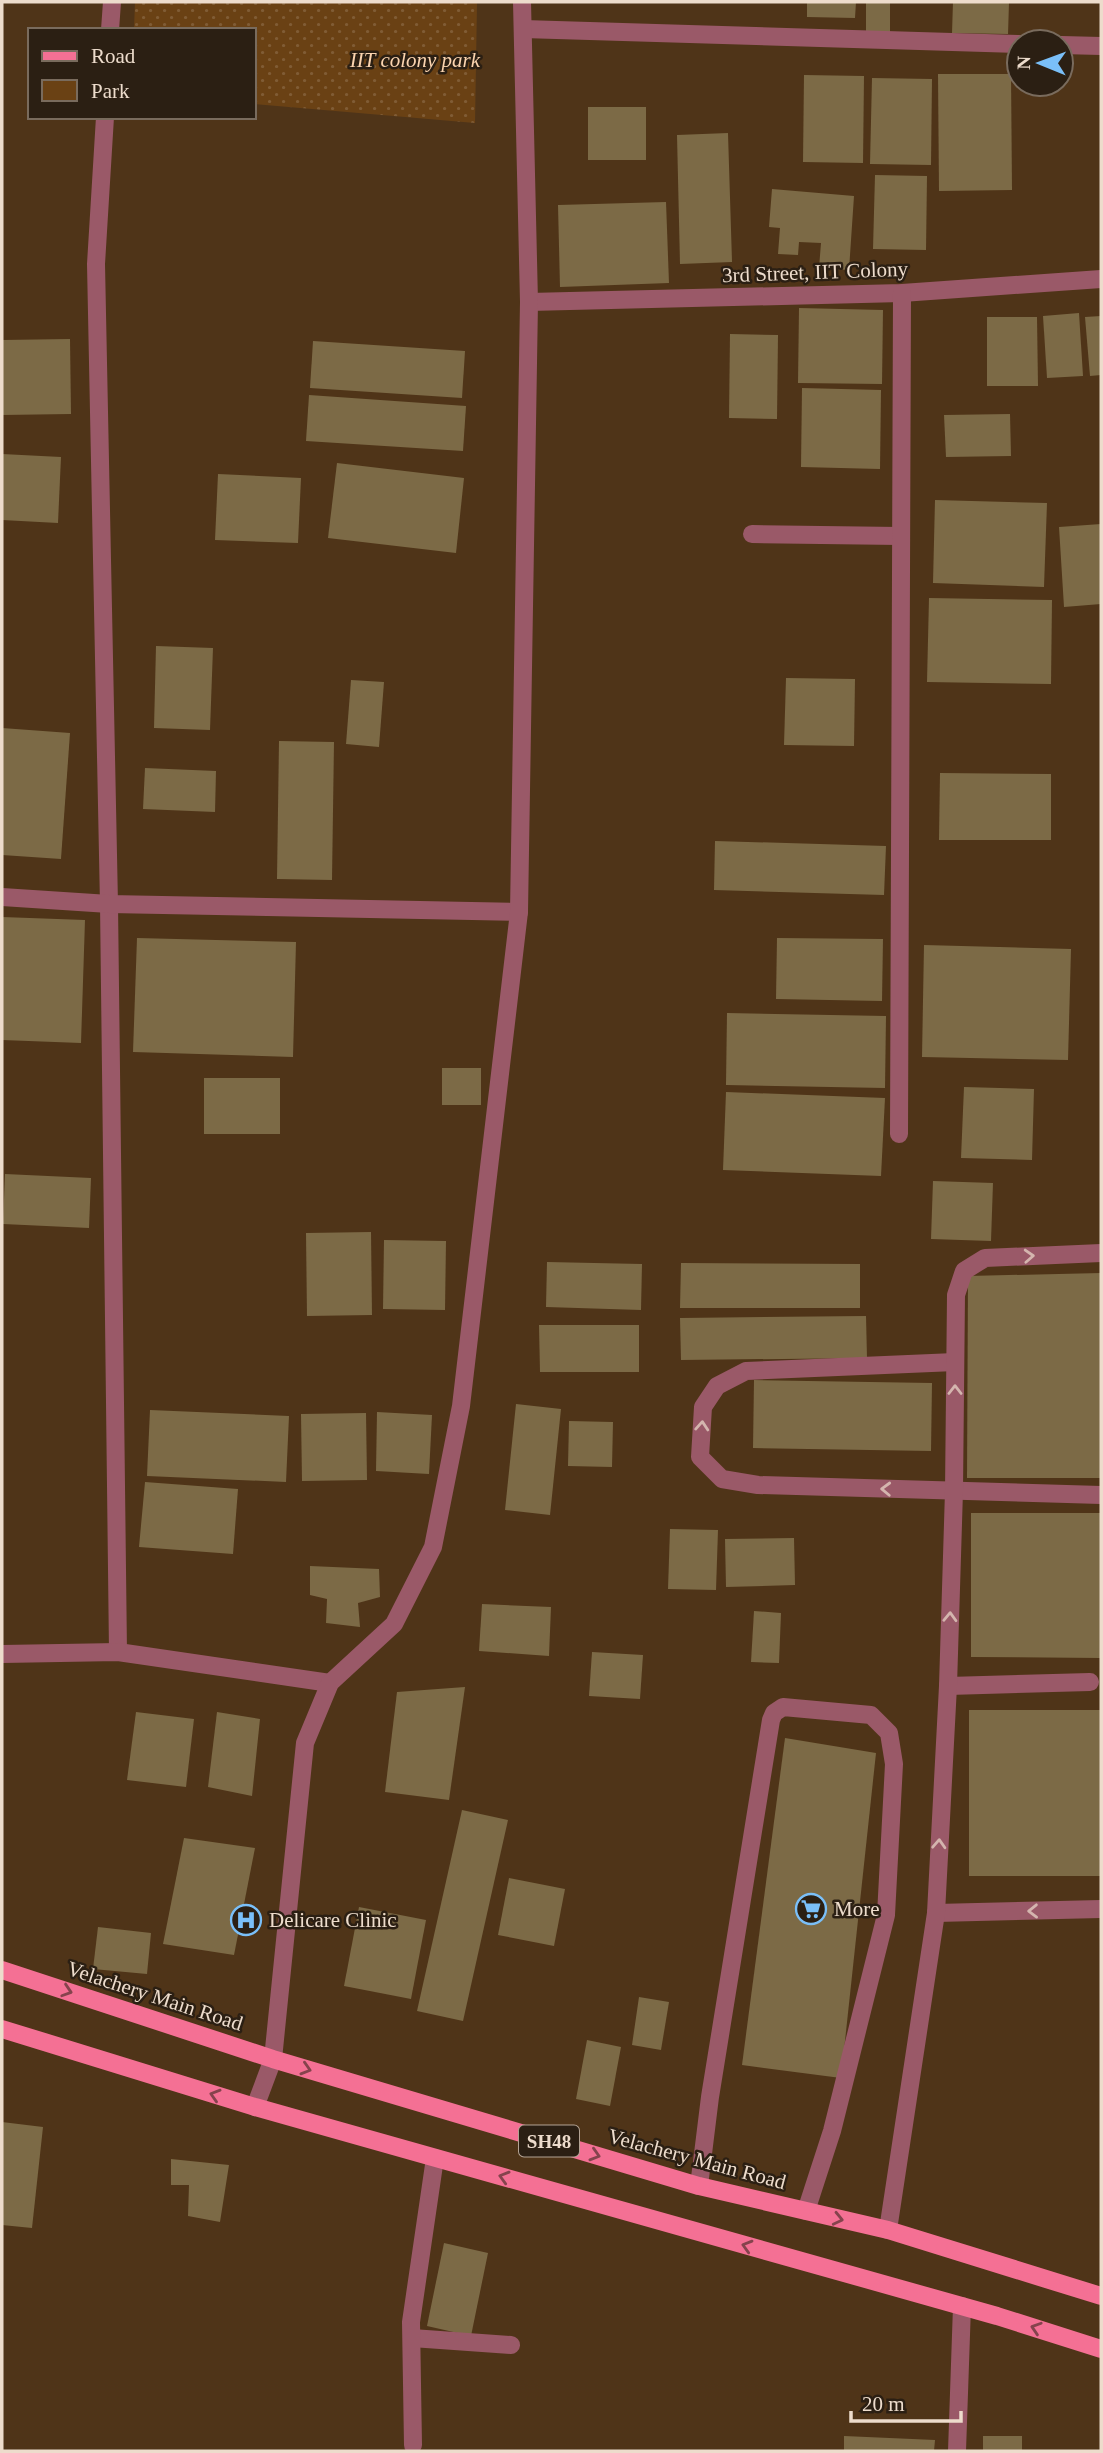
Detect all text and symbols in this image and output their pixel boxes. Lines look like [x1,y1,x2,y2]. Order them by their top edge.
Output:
legend [28,28,256,119]
north arrow [1005,28,1075,98]
text: Road [91,44,136,68]
park label: IIT colony park [349,48,481,72]
text: N [1013,55,1034,70]
text: Park [91,79,130,103]
street label: 3rd Street, IIT Colony [722,257,909,287]
one-way arrow [1024,1249,1035,1264]
one-way arrow [947,1384,963,1394]
one-way arrow [694,1420,709,1431]
one-way arrow [880,1481,891,1497]
one-way arrow [942,1611,958,1622]
one-way arrow [932,1839,947,1850]
supermarket icon: More [794,1892,828,1926]
place label: More [834,1897,880,1921]
hospital icon: Delicare Clinic [229,1903,263,1937]
one-way arrow [1027,1903,1038,1918]
place label: Delicare Clinic [269,1908,397,1932]
street label: Velachery Main Road [64,1956,246,2036]
one-way arrow [60,1983,72,1997]
one-way arrow [300,2061,312,2076]
one-way arrow [209,2089,222,2103]
street label: Velachery Main Road [605,2124,789,2194]
road number: SH48 [519,2126,579,2156]
one-way arrow [588,2147,600,2162]
one-way arrow [498,2171,510,2186]
one-way arrow [832,2211,844,2225]
one-way arrow [741,2239,753,2254]
one-way arrow [1031,2322,1043,2337]
scale bar [851,2380,961,2424]
text: 20 m [862,2392,905,2416]

